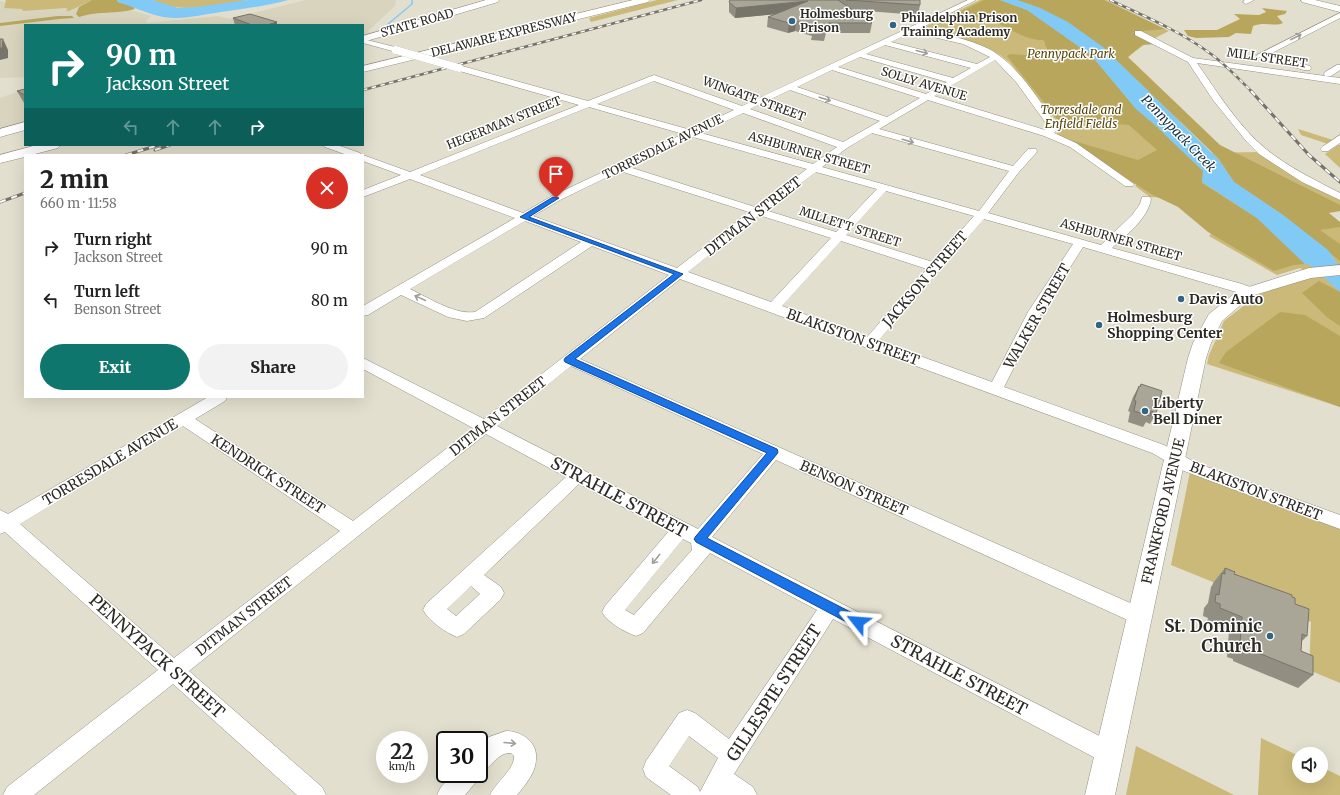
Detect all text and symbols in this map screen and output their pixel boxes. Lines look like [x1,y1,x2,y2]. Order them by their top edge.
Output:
street label: STATE ROAD [379,5,455,40]
place label: Holmesburg Prison [800,6,874,35]
street label: DELAWARE EXPRESSWAY [429,9,579,60]
place label: Philadelphia Prison Training Academy [901,10,1017,39]
marker: Holmesburg Prison [787,16,797,26]
marker: Philadelphia Prison Training Academy [888,20,898,30]
one-way arrow [1290,33,1302,41]
text: 90 m [106,37,177,73]
icon: right [40,40,92,92]
street label: MILL STREET [1226,44,1309,71]
park label: Pennypack Park [1027,46,1115,61]
one-way arrow [915,49,928,56]
street label: SOLLY AVENUE [879,63,969,104]
text: Jackson Street [106,72,229,95]
street label: WINGATE STREET [700,73,808,124]
water label: Pennypack Creek [1138,91,1220,175]
street label: HEGERMAN STREET [444,92,564,152]
one-way arrow [819,96,831,104]
park label: Torresdale and Enfield Fields [1040,102,1122,131]
street label: TORRESDALE AVENUE [600,111,726,182]
icon: left [120,116,142,138]
icon: ahead [162,116,184,138]
icon: ahead [204,116,226,138]
icon: right [246,116,268,138]
street label: ASHBURNER STREET [746,128,872,177]
one-way arrow [902,138,915,145]
pin [539,157,573,198]
icon: arrive [545,163,567,185]
text: 2 min [40,164,109,195]
button: close [306,167,348,209]
street label: DITMAN STREET [701,172,805,260]
text: 660 m · 11:58 [40,195,117,212]
street label: MILLETT STREET [797,203,903,250]
street label: ASHBURNER STREET [1058,215,1184,264]
street label: JACKSON STREET [878,227,972,331]
text: Turn right [74,230,152,249]
icon: right [40,237,62,259]
text: 90 m [311,239,348,258]
text: Jackson Street [74,249,163,266]
street label: WALKER STREET [999,260,1075,373]
text: Turn left [74,282,140,301]
icon: left [40,289,62,311]
place label: Davis Auto [1189,290,1263,308]
text: 80 m [311,291,348,310]
one-way arrow [414,294,426,301]
marker: Davis Auto [1176,294,1186,304]
text: Benson Street [74,301,161,318]
street label: BLAKISTON STREET [784,305,922,370]
place label: Holmesburg Shopping Center [1107,308,1223,342]
marker: Holmesburg Shopping Center [1094,320,1104,330]
button: Exit [40,344,190,390]
button: Share [198,344,348,390]
street label: DITMAN STREET [446,372,550,460]
place label: Liberty Bell Diner [1153,394,1223,428]
marker: Liberty Bell Diner [1140,406,1150,416]
street label: TORRESDALE AVENUE [39,415,181,509]
street label: KENDRICK STREET [208,430,329,518]
street label: FRANKFORD AVENUE [1137,436,1189,586]
street label: STRAHLE STREET [547,452,691,542]
street label: BENSON STREET [797,456,911,520]
street label: BLAKISTON STREET [1187,457,1325,525]
one-way arrow [651,554,660,565]
street label: DITMAN STREET [192,572,296,660]
street label: PENNYPACK STREET [85,589,230,723]
position arrow [837,601,879,643]
place label: St. Dominic Church [1164,615,1263,657]
street label: GILLESPIE STREET [722,620,827,766]
street label: STRAHLE STREET [887,630,1031,720]
marker: St. Dominic Church [1265,631,1275,641]
speed limit sign: 30 [436,731,488,783]
text: 22 [390,739,414,764]
one-way arrow [503,739,516,746]
map controls [1292,747,1328,783]
button: sound [1292,747,1328,783]
text: km/h [389,760,415,773]

